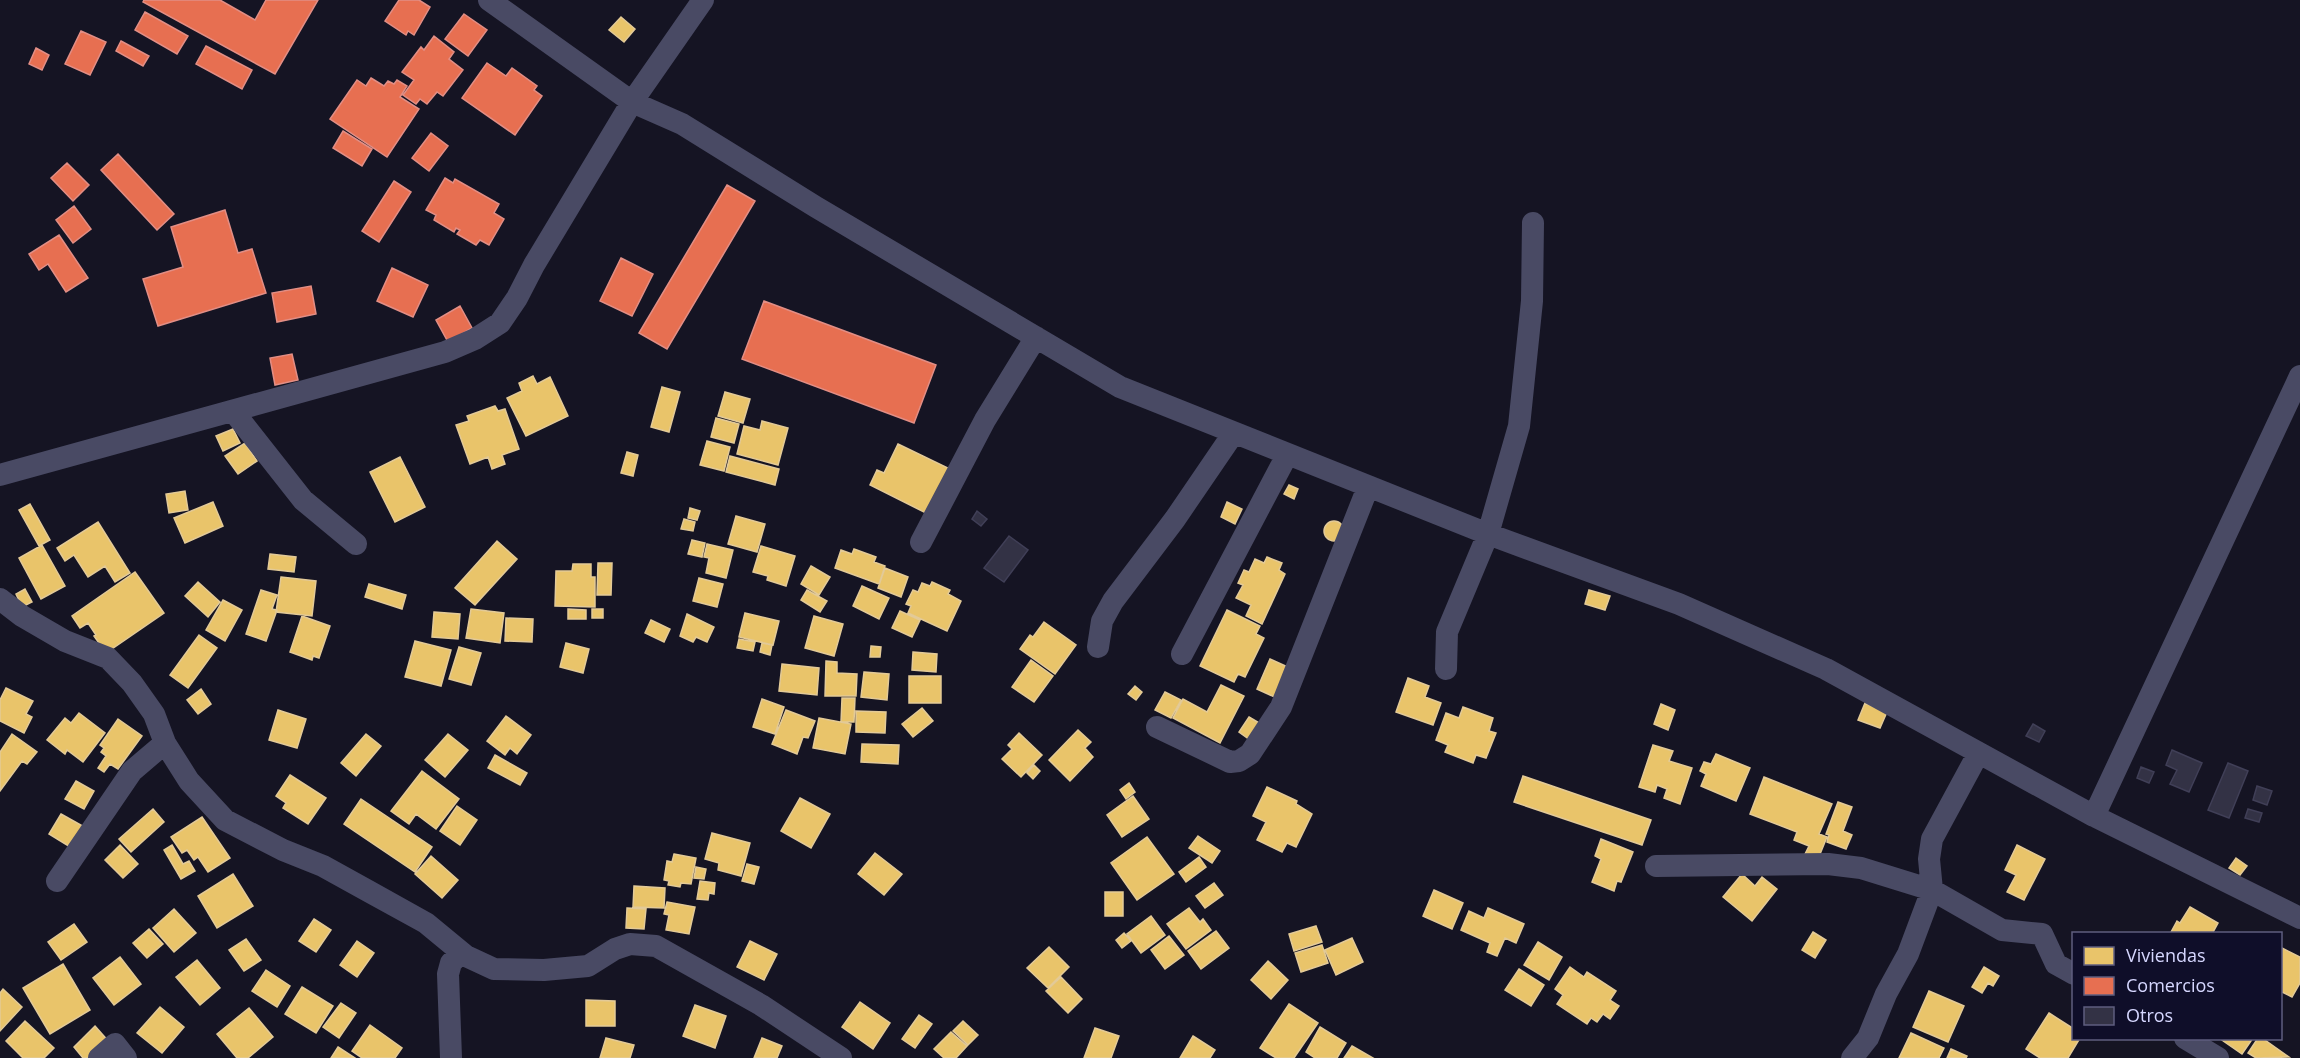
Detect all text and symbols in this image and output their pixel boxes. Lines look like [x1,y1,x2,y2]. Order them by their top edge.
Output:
legend [2072,932,2282,1040]
text: Viviendas [2126,943,2206,967]
text: Comercios [2126,973,2215,997]
text: Otros [2126,1003,2173,1027]

